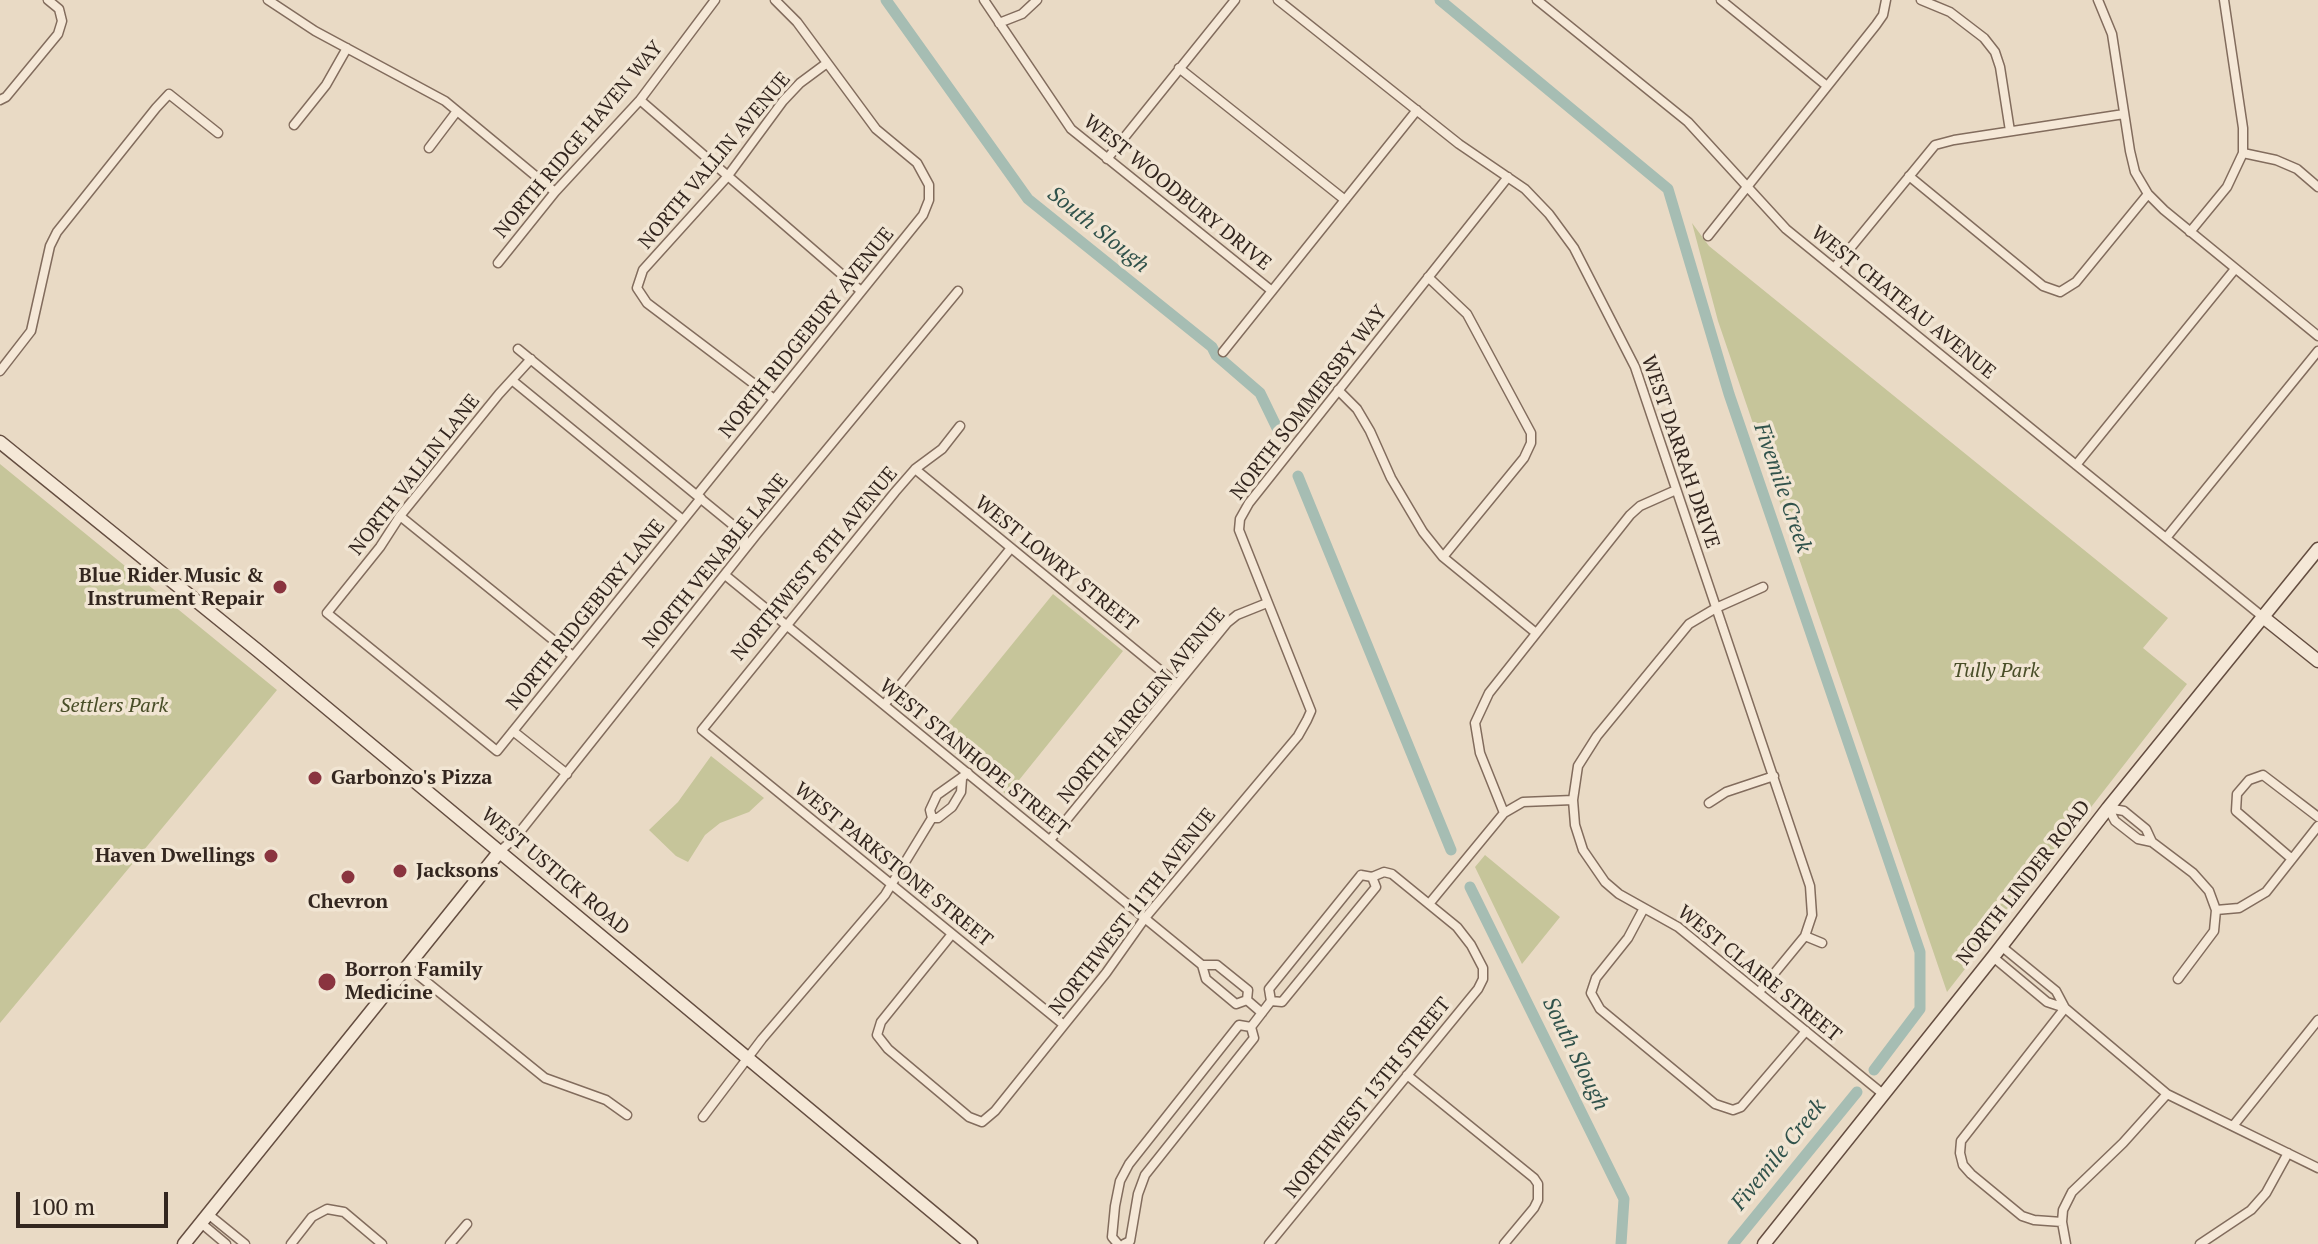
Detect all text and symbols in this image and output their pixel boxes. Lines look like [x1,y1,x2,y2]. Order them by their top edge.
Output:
street label: NORTH RIDGE HAVEN WAY [490,37,668,243]
street label: NORTH VALLIN AVENUE [634,68,796,254]
street label: WEST WOODBURY DRIVE [1078,110,1276,276]
water label: South Slough [1042,181,1154,279]
street label: WEST CHATEAU AVENUE [1806,221,2000,385]
street label: NORTH RIDGEBURY AVENUE [715,223,899,443]
street label: NORTH SOMMERSBY WAY [1226,301,1392,505]
street label: WEST DARRAH DRIVE [1636,352,1724,552]
street label: NORTH VALLIN LANE [345,390,485,560]
water label: Fivemile Creek [1747,420,1817,556]
street label: NORTHWEST 8TH AVENUE [727,462,903,666]
street label: NORTH VENABLE LANE [638,469,794,653]
street label: WEST LOWRY STREET [970,491,1142,637]
street label: NORTH RIDGEBURY LANE [502,515,670,715]
place label: Blue Rider Music & Instrument Repair [79,564,264,611]
marker: Blue Rider Music & Instrument Repair [271,578,289,596]
street label: NORTH FAIRGLEN AVENUE [1053,603,1231,809]
park label: Tully Park [1952,659,2040,683]
street label: WEST STANHOPE STREET [874,674,1074,842]
park label: Settlers Park [60,694,168,718]
place label: Garbonzo's Pizza [331,766,492,790]
marker: Garbonzo's Pizza [306,769,324,787]
street label: WEST PARKSTONE STREET [789,778,997,952]
street label: NORTH LINDER ROAD [1952,796,2096,970]
street label: WEST USTICK ROAD [476,803,634,941]
street label: NORTHWEST 11TH AVENUE [1045,804,1221,1020]
place label: Haven Dwellings [95,844,255,868]
marker: Haven Dwellings [262,847,280,865]
place label: Jacksons [416,859,499,883]
marker: Jacksons [391,862,409,880]
marker: Chevron [339,868,357,886]
place label: Chevron [308,890,388,914]
street label: WEST CLAIRE STREET [1672,901,1846,1047]
place label: Borron Family Medicine [345,958,482,1005]
marker: Borron Family Medicine [316,971,338,993]
street label: NORTHWEST 13TH STREET [1280,993,1456,1203]
water label: South Slough [1536,993,1614,1115]
water label: Fivemile Creek [1726,1094,1832,1216]
scale bar [20,1176,172,1226]
text: 100 m [30,1190,95,1222]

